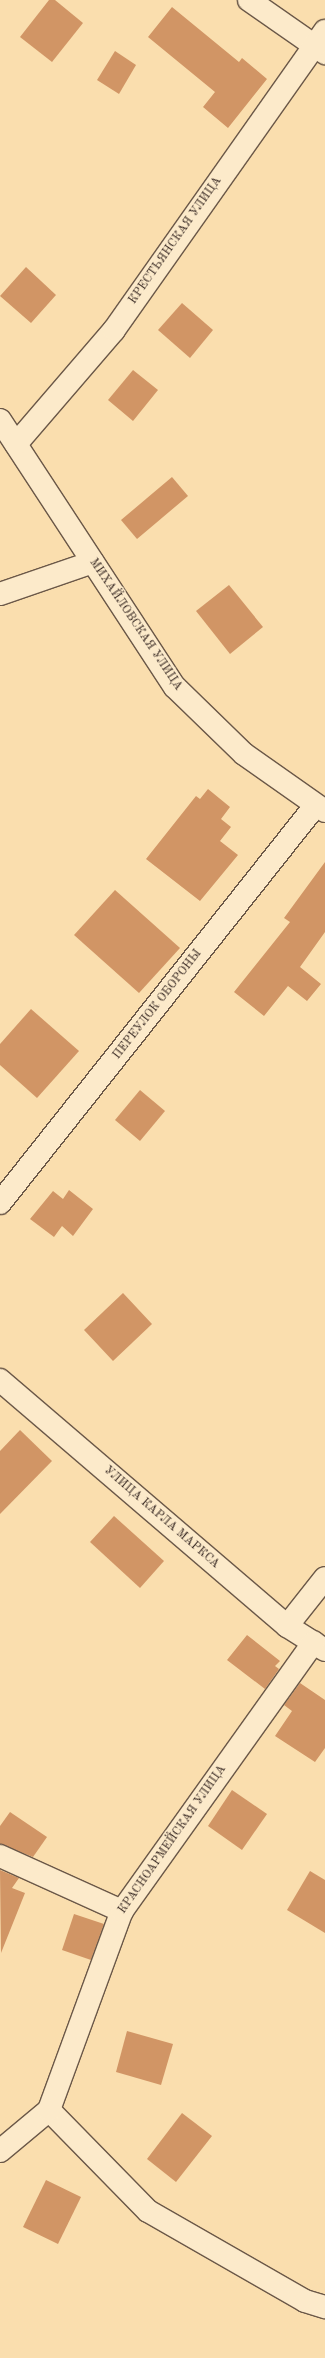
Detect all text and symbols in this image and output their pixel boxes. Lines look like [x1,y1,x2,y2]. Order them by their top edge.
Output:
street label: КРЕСТЬЯНСКАЯ УЛИЦА [126,175,226,307]
street label: МИХАЙЛОВСКАЯ УЛИЦА [85,556,185,694]
street label: ПЕРЕУЛОК ОБОРОНЫ [111,947,205,1063]
street label: УЛИЦА КАРЛА МАРКСА [100,1464,222,1572]
street label: КРАСНОАРМЕЙСКАЯ УЛИЦА [116,1763,230,1917]

